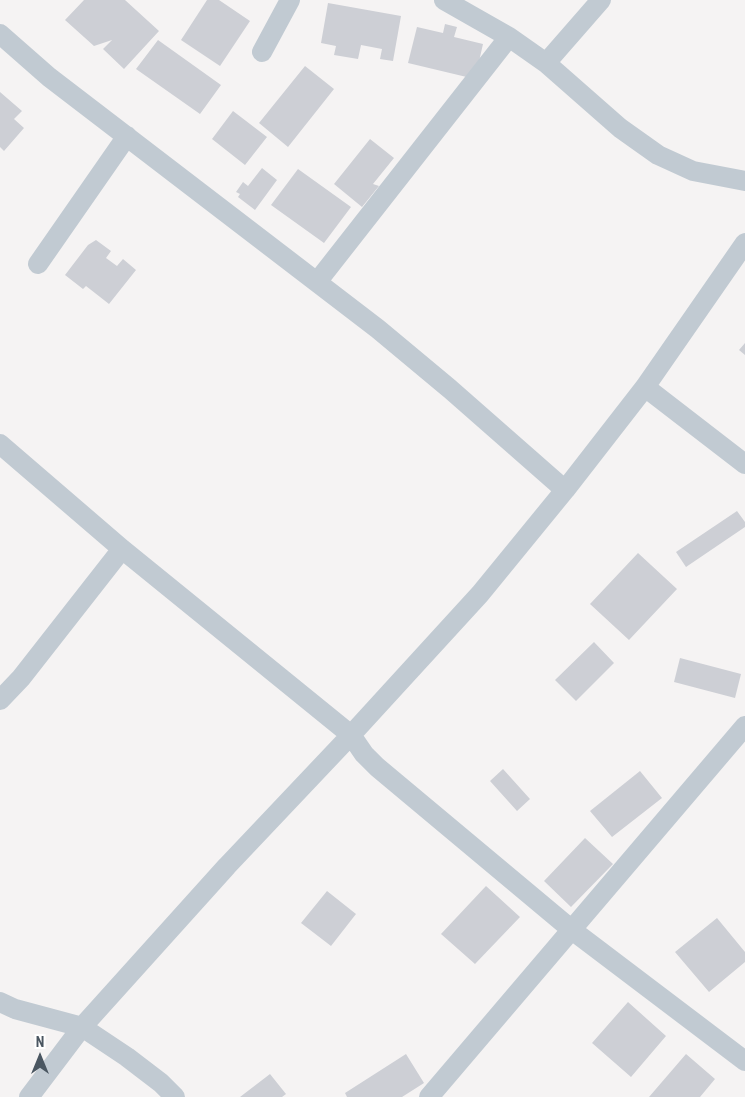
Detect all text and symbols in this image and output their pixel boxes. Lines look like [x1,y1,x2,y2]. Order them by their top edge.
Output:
north arrow [15,1032,65,1082]
text: N [36,1034,44,1050]

